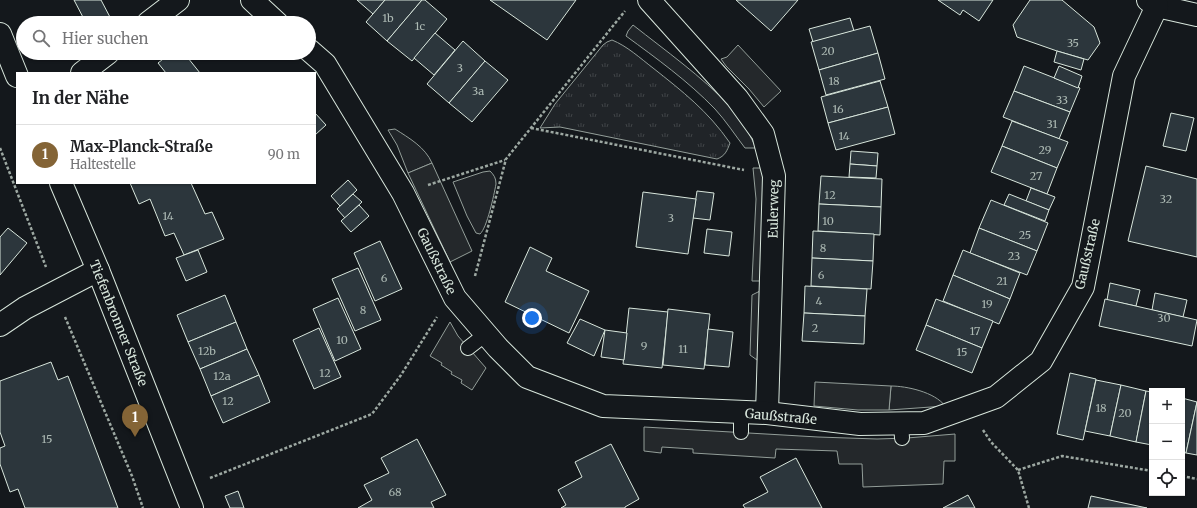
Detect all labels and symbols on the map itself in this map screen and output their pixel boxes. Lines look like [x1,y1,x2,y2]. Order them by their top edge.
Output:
house number: 1b [382,11,394,25]
house number: 1c [415,19,426,33]
house number: 35 [1067,36,1079,50]
house number: 20 [821,44,835,58]
house number: 3 [457,61,463,75]
house number: 18 [828,74,840,88]
house number: 3a [472,84,484,98]
house number: 33 [1056,93,1068,107]
house number: 16 [832,102,844,116]
house number: 31 [1047,117,1057,131]
house number: 14 [838,129,850,143]
house number: 29 [1039,143,1052,157]
house number: 27 [1030,169,1042,183]
street label: Eulerweg [764,179,783,239]
house number: 12 [824,188,836,202]
house number: 32 [1160,192,1172,206]
house number: 14 [162,209,174,223]
house number: 3 [668,211,674,225]
house number: 10 [822,214,834,228]
street label: Gaußstraße [1071,217,1104,291]
street label: Gaußstraße [413,225,460,298]
house number: 25 [1019,228,1031,242]
house number: 8 [820,241,827,255]
house number: 23 [1008,249,1020,263]
street label: Tiefenbronner Straße [85,258,152,389]
house number: 6 [818,268,825,282]
house number: 6 [381,271,388,285]
house number: 21 [996,274,1008,288]
house number: 4 [816,294,823,308]
house number: 19 [981,297,993,311]
house number: 8 [360,303,367,317]
your location [522,308,542,328]
house number: 30 [1157,311,1171,325]
house number: 2 [812,321,818,335]
house number: 17 [970,324,980,338]
house number: 10 [336,333,348,347]
house number: 9 [641,339,648,353]
house number: 11 [678,342,688,356]
house number: 12b [198,344,216,358]
house number: 15 [956,345,968,359]
house number: 12 [319,366,331,380]
house number: 12a [213,369,231,383]
house number: 12 [222,394,234,408]
house number: 18 [1095,401,1107,415]
pin: 1 [122,404,148,437]
street label: Gaußstraße [744,405,818,428]
house number: 20 [1118,406,1132,420]
house number: 15 [41,432,53,446]
house number: 68 [388,485,402,499]

